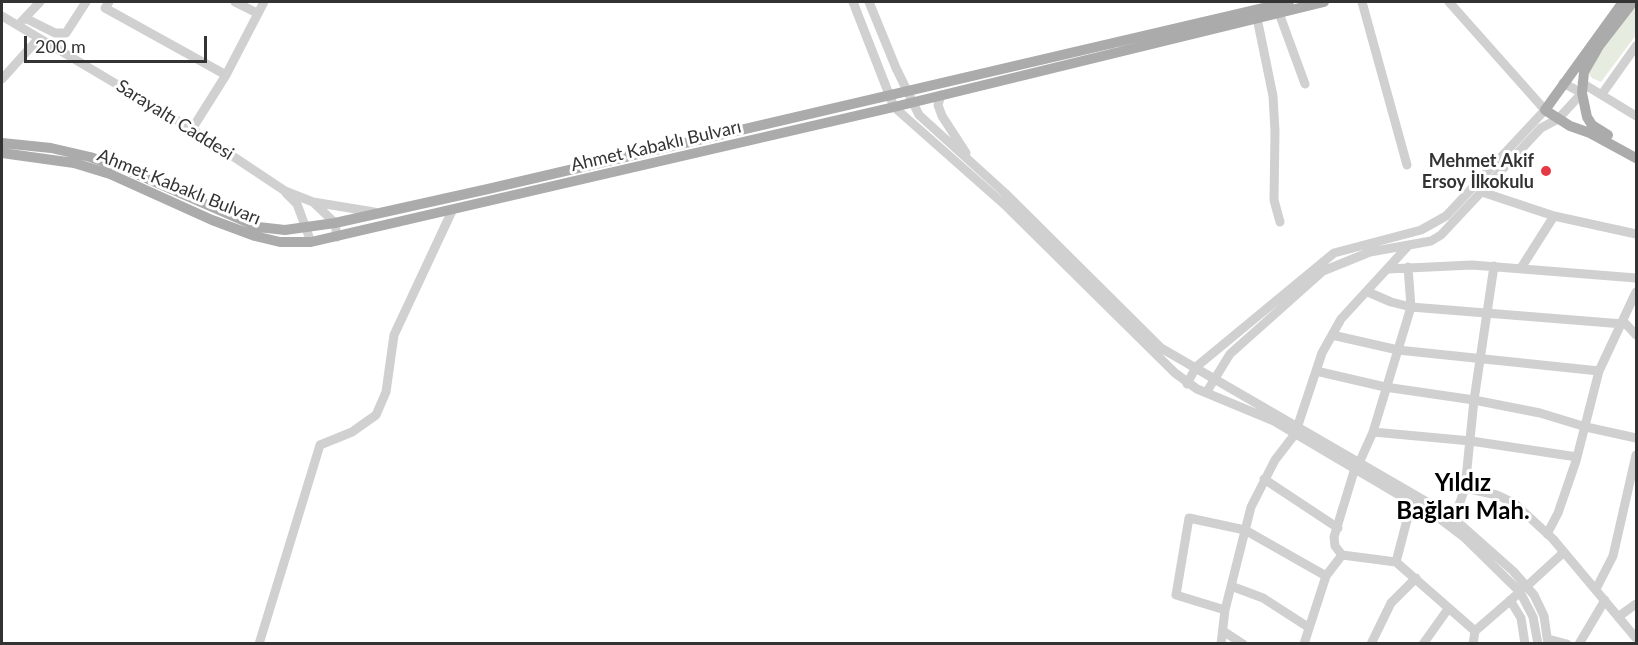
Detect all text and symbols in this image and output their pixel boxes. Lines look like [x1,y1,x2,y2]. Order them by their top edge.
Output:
scale bar [27,24,210,62]
text: 200 m [35,35,86,57]
street label: Sarayaltı Caddesi [112,75,238,165]
street label: Ahmet Kabaklı Bulvarı [569,116,743,176]
street label: Ahmet Kabaklı Bulvarı [94,144,264,230]
place label: Mehmet Akif Ersoy İlkokulu [1422,150,1534,192]
marker: Mehmet Akif Ersoy İlkokulu [1539,164,1553,178]
district label: Yıldız Bağları Mah. [1396,469,1530,525]

